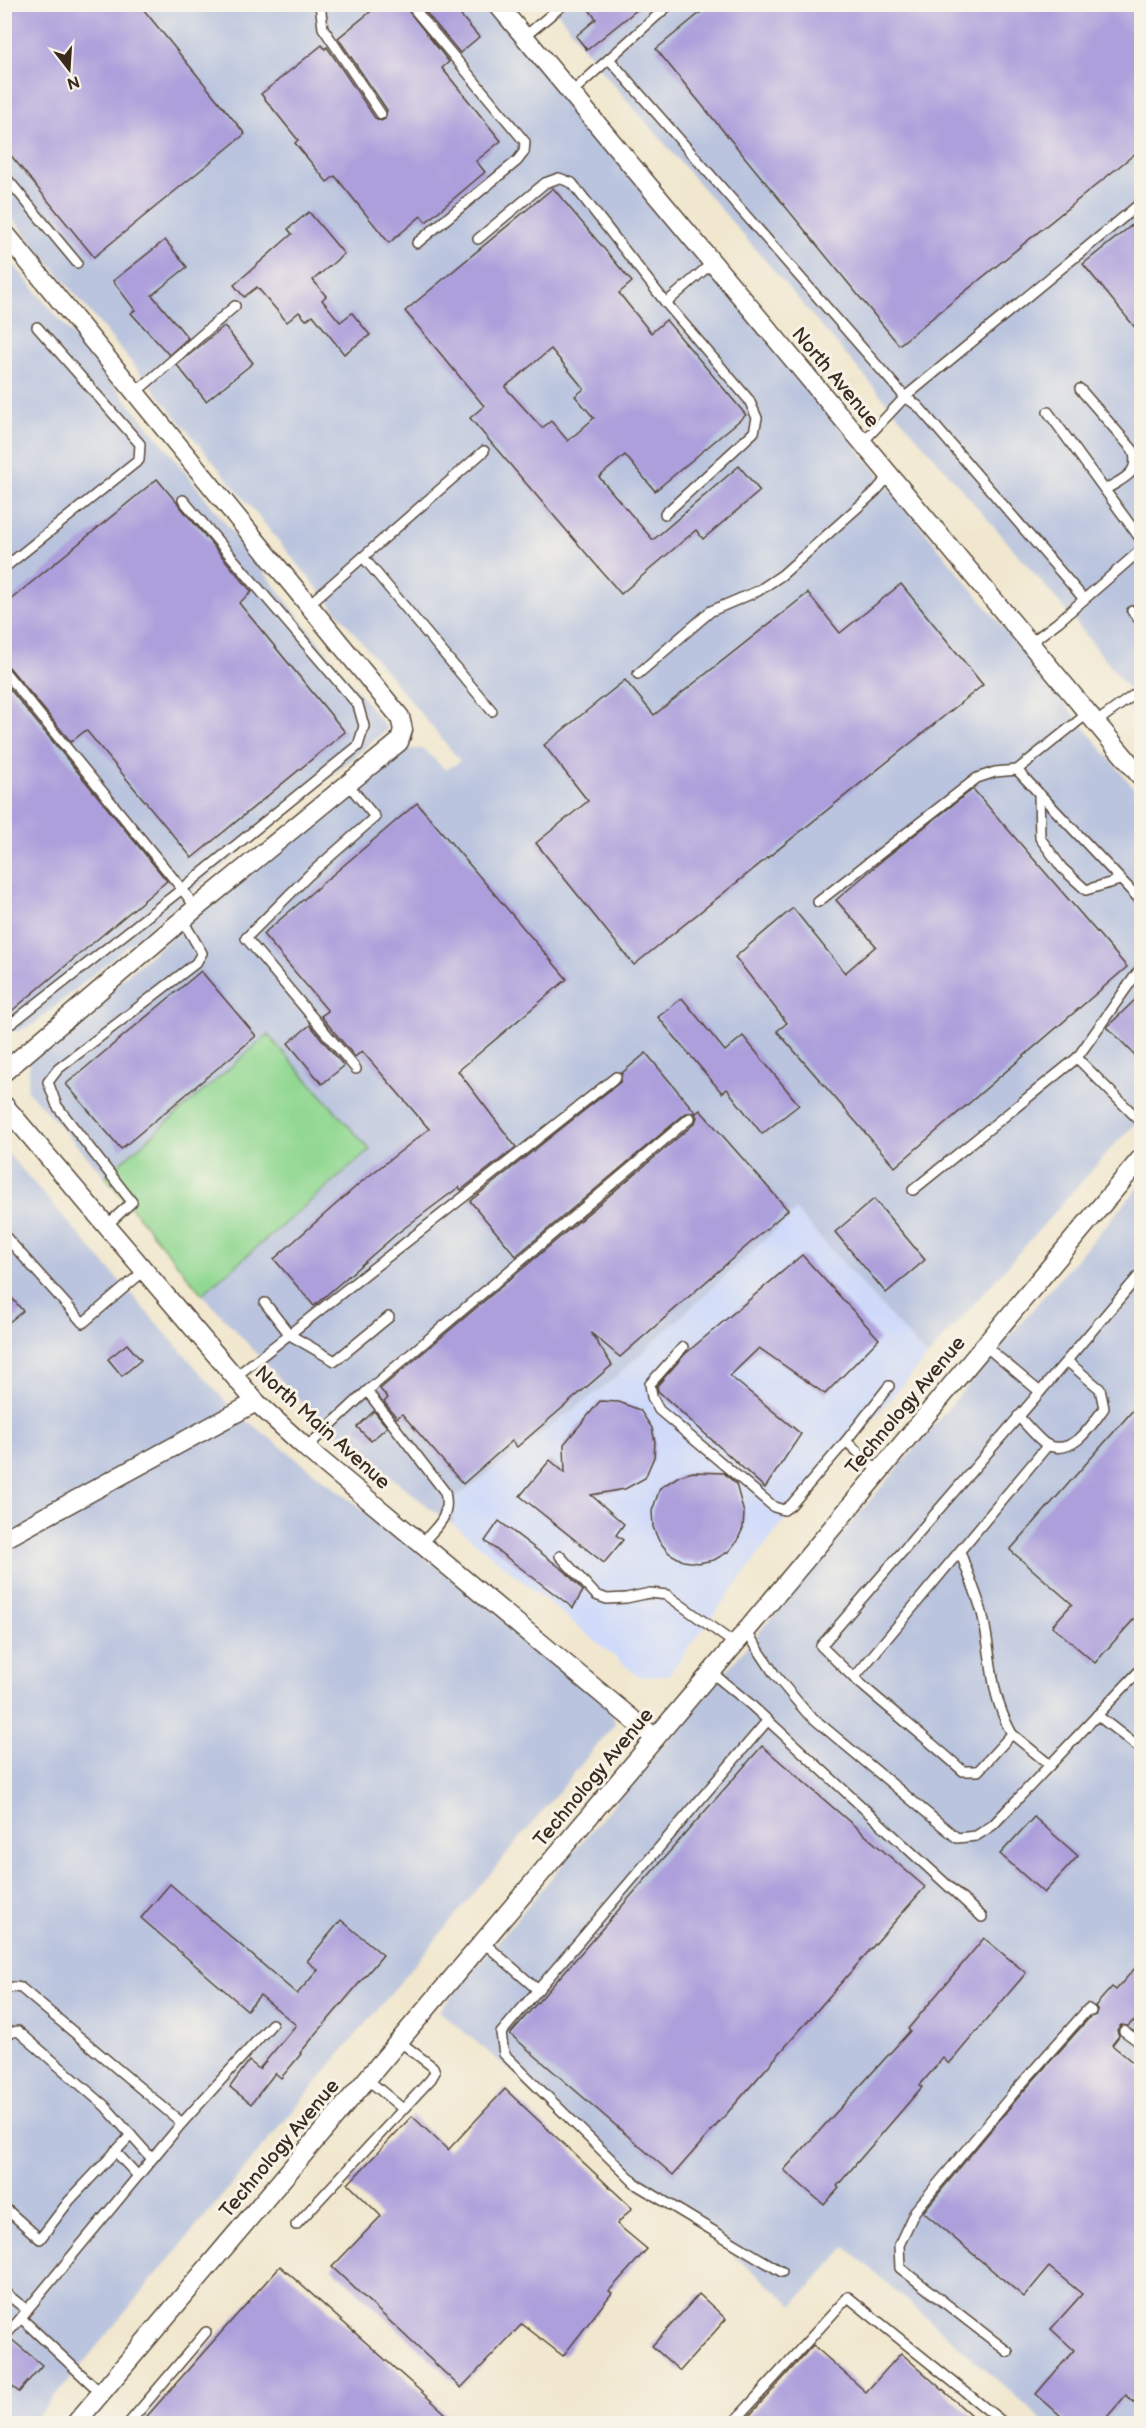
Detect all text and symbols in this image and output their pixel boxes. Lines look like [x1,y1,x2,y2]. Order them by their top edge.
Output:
north arrow [39,39,99,99]
text: N [64,71,81,93]
street label: North Avenue [786,323,884,433]
street label: Technology Avenue [841,1331,971,1480]
street label: North Main Avenue [250,1361,395,1495]
street label: Technology Avenue [529,1703,659,1852]
street label: Technology Avenue [215,2074,345,2223]

